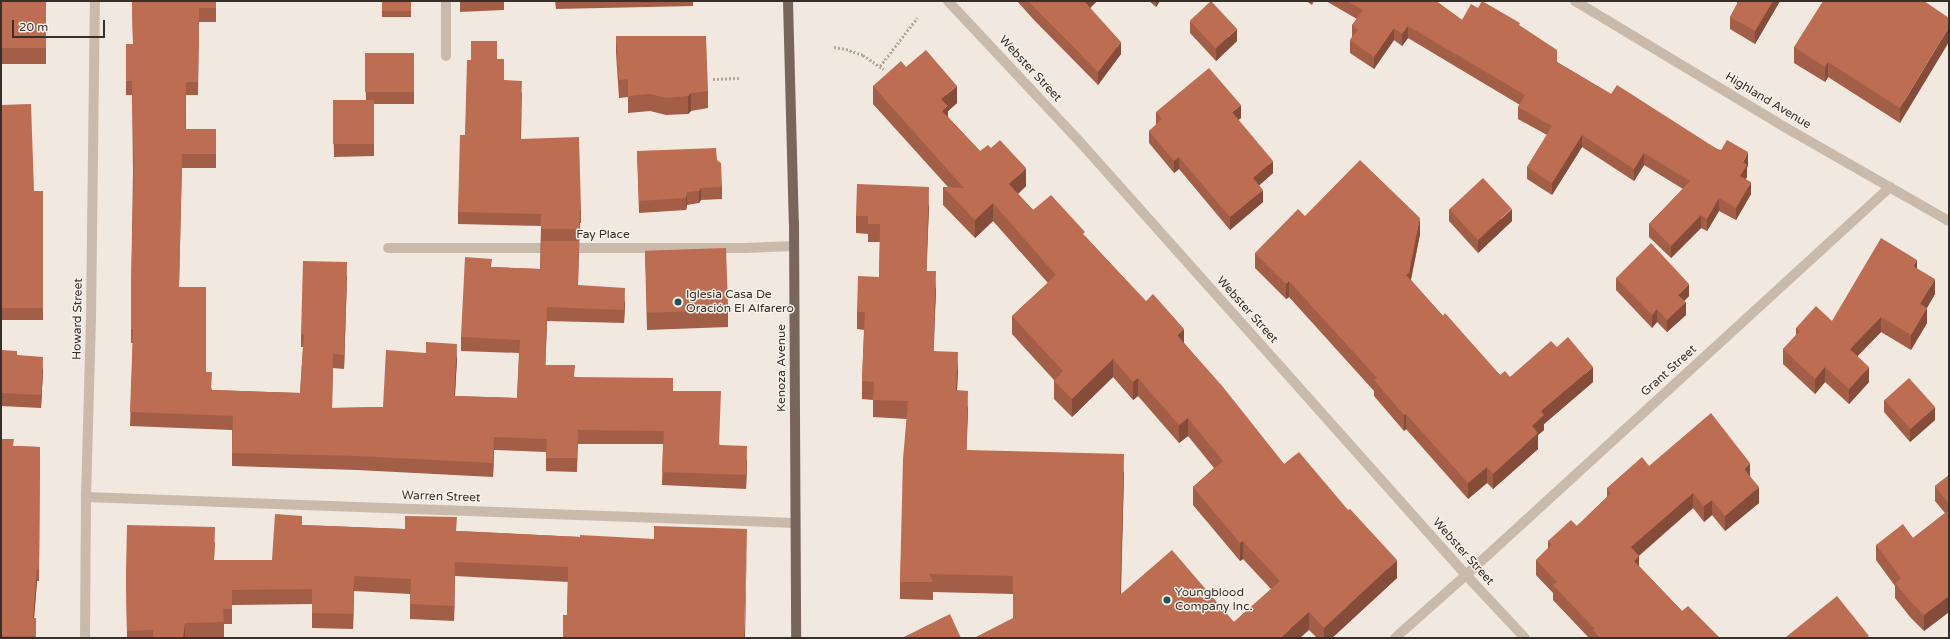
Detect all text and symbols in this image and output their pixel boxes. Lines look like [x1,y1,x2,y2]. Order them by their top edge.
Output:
scale bar [14,12,107,38]
text: 20 m [19,20,48,34]
street label: Webster Street [996,33,1064,105]
street label: Highland Avenue [1723,70,1813,132]
street label: Fay Place [576,228,630,242]
street label: Webster Street [1213,274,1281,346]
street label: Howard Street [70,278,86,360]
place label: Iglesia Casa De Oración El Alfarero [686,288,794,316]
marker: Iglesia Casa De Oración El Alfarero [673,297,683,307]
street label: Kenoza Avenue [775,324,789,412]
street label: Grant Street [1638,342,1700,400]
street label: Warren Street [401,488,481,506]
street label: Webster Street [1429,516,1497,588]
place label: Youngblood Company Inc. [1175,586,1253,614]
marker: Youngblood Company Inc. [1162,595,1172,605]

